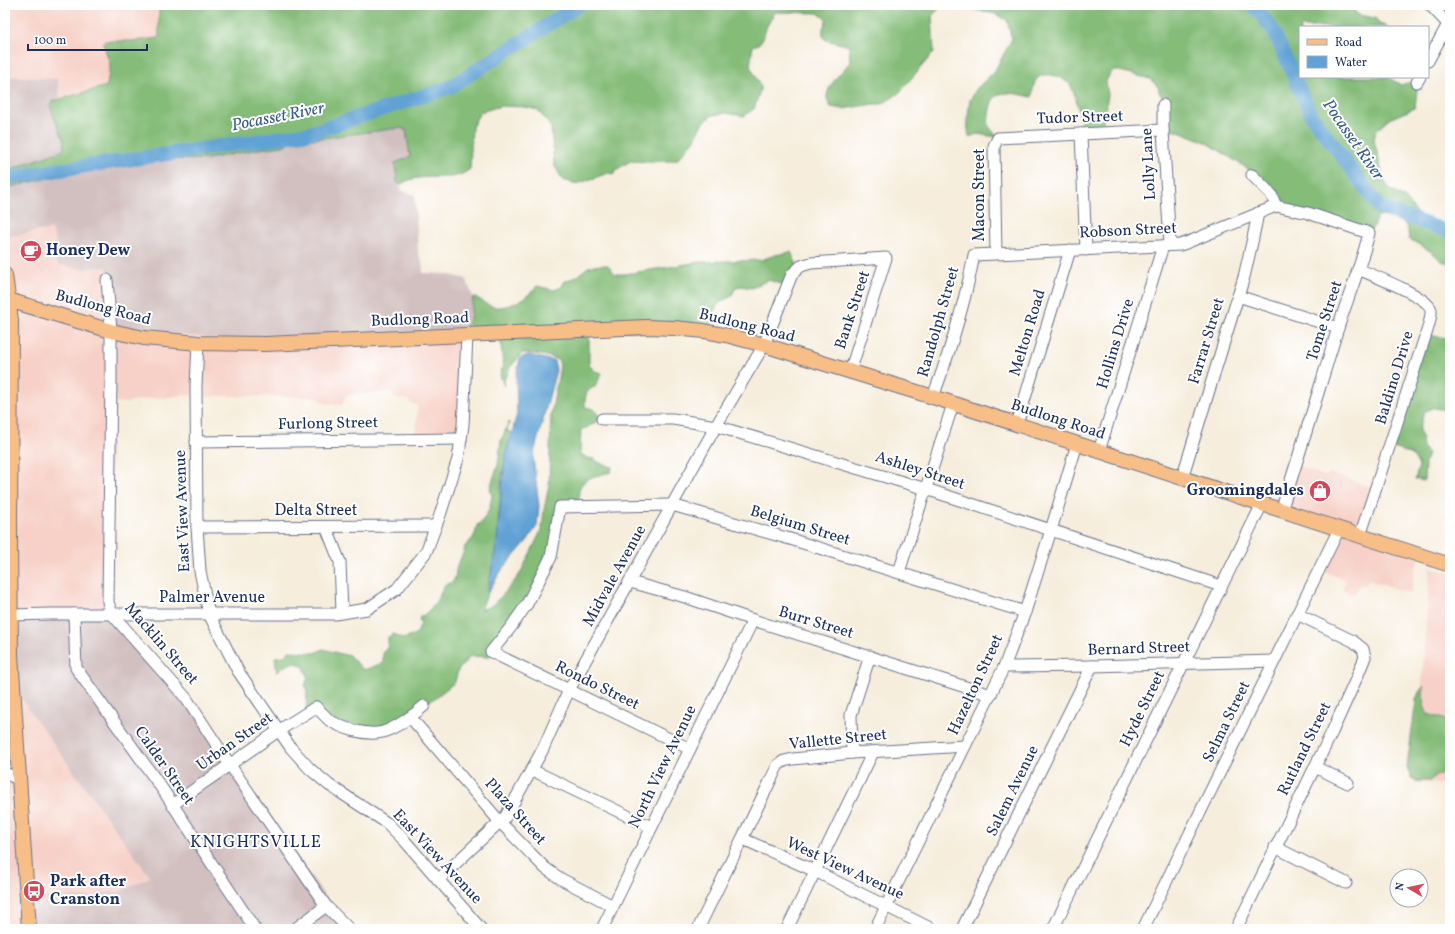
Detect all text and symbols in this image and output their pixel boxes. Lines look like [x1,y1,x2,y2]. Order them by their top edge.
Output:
scale bar [28,26,147,52]
legend [1299,26,1429,78]
text: 100 m [34,33,67,49]
text: Road [1335,35,1362,51]
text: Water [1335,55,1367,71]
water label: Pocasset River [1317,95,1390,186]
water label: Pocasset River [230,97,327,137]
street label: Tudor Street [1036,105,1124,131]
street label: Lolly Lane [1136,127,1162,201]
street label: Macon Street [969,148,991,242]
street label: Robson Street [1079,217,1178,245]
cafe icon: Honey Dew [18,238,44,264]
place label: Honey Dew [46,240,131,262]
street label: Randolph Street [913,264,965,380]
street label: Bank Street [830,268,876,352]
street label: Tome Street [1302,277,1349,364]
street label: Budlong Road [53,285,153,331]
street label: Melton Road [1004,287,1052,379]
street label: Farrar Street [1183,295,1231,387]
street label: Hollins Drive [1092,296,1140,392]
street label: Budlong Road [697,303,797,349]
street label: Budlong Road [370,307,470,333]
street label: Baldino Drive [1370,328,1420,428]
street label: Budlong Road [1008,394,1108,446]
street label: Furlong Street [278,412,379,436]
street label: Ashley Street [872,446,968,496]
street label: East View Avenue [170,449,196,573]
shop icon: Groomingdales [1307,478,1333,504]
place label: Groomingdales [1187,480,1304,502]
street label: Delta Street [275,500,358,522]
street label: Belgium Street [747,500,853,552]
street label: Midvale Avenue [578,521,652,631]
street label: Palmer Avenue [159,587,265,609]
street label: Macklin Street [119,598,203,690]
street label: Burr Street [776,601,857,645]
street label: Hazelton Street [943,631,1009,739]
street label: Bernard Street [1087,636,1191,662]
street label: Rondo Street [551,656,643,716]
street label: Hyde Street [1115,667,1171,751]
street label: Selma Street [1198,677,1256,767]
street label: Rutland Street [1273,698,1337,800]
street label: North View Avenue [624,702,702,832]
street label: Urban Street [192,707,278,777]
street label: Calder Street [129,722,200,810]
street label: Vallette Street [788,724,888,756]
street label: Salem Avenue [981,742,1045,840]
street label: Plaza Street [479,774,551,851]
street label: East View Avenue [387,805,487,909]
district label: KNIGHTSVILLE [190,831,322,854]
street label: West View Avenue [783,832,907,906]
north arrow [1389,868,1429,908]
place label: Park after Cranston [50,871,127,911]
bus stop icon: Park after Cranston [21,878,47,904]
text: N [1393,882,1409,892]

